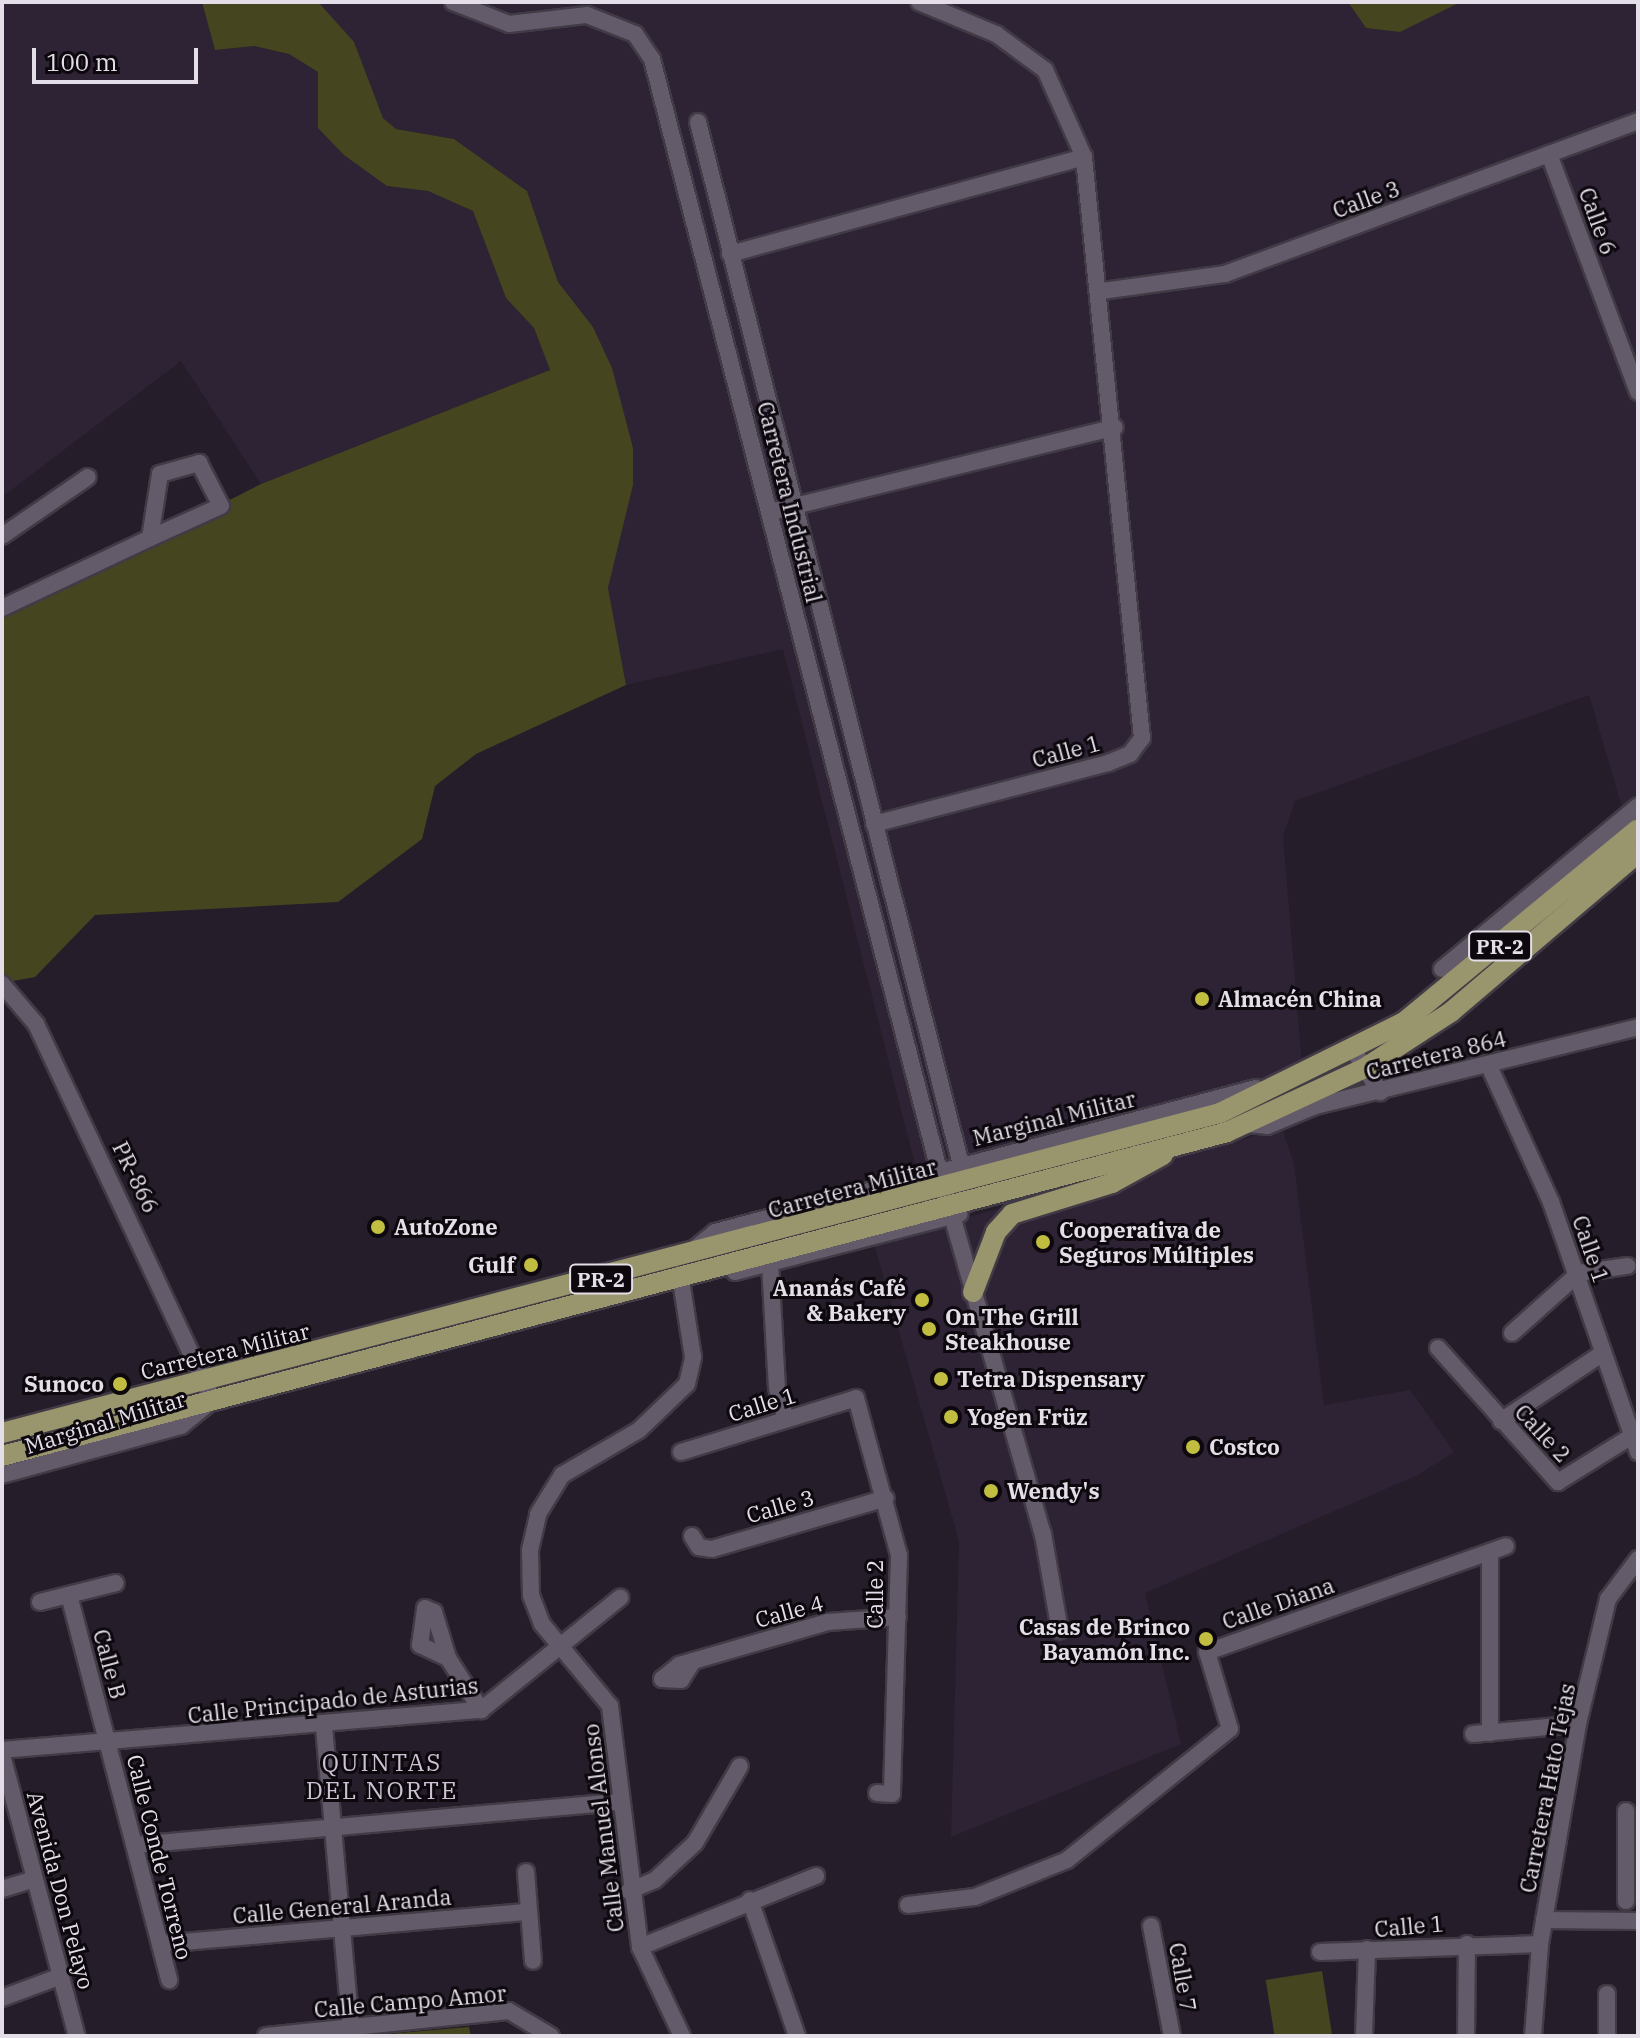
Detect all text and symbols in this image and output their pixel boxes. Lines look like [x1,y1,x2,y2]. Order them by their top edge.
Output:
scale bar [36,32,202,82]
text: 100 m [46,46,118,78]
street label: Calle 3 [1329,175,1403,223]
street label: Calle 6 [1574,184,1622,258]
street label: Carretera Industrial [752,399,828,605]
street label: Calle 1 [1029,729,1103,773]
road number: PR-2 [1468,930,1532,962]
place label: Almacén China [1218,986,1382,1012]
marker: Almacén China [1193,990,1211,1008]
street label: Carretera 864 [1363,1025,1509,1085]
street label: Marginal Militar [970,1085,1138,1151]
street label: PR-866 [107,1137,165,1217]
street label: Carretera Militar [765,1153,939,1223]
street label: Calle 1 [1567,1212,1615,1286]
place label: AutoZone [394,1214,498,1240]
place label: Cooperativa de Seguros Múltiples [1059,1216,1254,1268]
marker: AutoZone [369,1218,387,1236]
marker: Cooperativa de Seguros Múltiples [1034,1233,1052,1251]
place label: Gulf [468,1252,515,1278]
marker: Gulf [522,1256,540,1274]
road number: PR-2 [569,1263,633,1295]
place label: Ananás Café & Bakery [773,1274,906,1326]
marker: Ananás Café & Bakery [913,1291,931,1309]
place label: On The Grill Steakhouse [945,1303,1079,1354]
street label: Carretera Militar [138,1317,312,1385]
marker: On The Grill Steakhouse [920,1320,938,1338]
place label: Tetra Dispensary [957,1366,1145,1392]
marker: Tetra Dispensary [932,1370,950,1388]
place label: Sunoco [24,1371,104,1397]
marker: Sunoco [111,1375,129,1393]
street label: Calle 1 [725,1381,799,1427]
street label: Marginal Militar [21,1385,189,1459]
street label: Calle 2 [1510,1399,1576,1467]
place label: Yogen Früz [967,1404,1088,1430]
marker: Yogen Früz [942,1408,960,1426]
place label: Costco [1209,1434,1280,1460]
marker: Costco [1184,1438,1202,1456]
place label: Wendy's [1007,1478,1100,1504]
marker: Wendy's [982,1482,1000,1500]
street label: Calle 3 [743,1484,817,1528]
street label: Calle 2 [862,1559,888,1629]
street label: Calle Diana [1219,1572,1337,1634]
street label: Calle 4 [752,1589,826,1633]
place label: Casas de Brinco Bayamón Inc. [1019,1613,1190,1664]
street label: Calle B [88,1626,132,1702]
marker: Casas de Brinco Bayamón Inc. [1197,1630,1215,1648]
street label: Calle Principado de Asturias [186,1672,480,1728]
street label: Carretera Hato Tejas [1514,1681,1580,1895]
street label: Calle Manuel Alonso [577,1722,629,1934]
district label: QUINTAS DEL NORTE [306,1749,458,1805]
street label: Calle Conde Torreno [122,1752,198,1962]
street label: Avenida Don Pelayo [22,1788,100,1992]
street label: Calle General Aranda [232,1883,452,1929]
street label: Calle 1 [1373,1910,1445,1942]
street label: Calle 7 [1164,1941,1202,2013]
street label: Calle Campo Amor [313,1979,507,2023]

